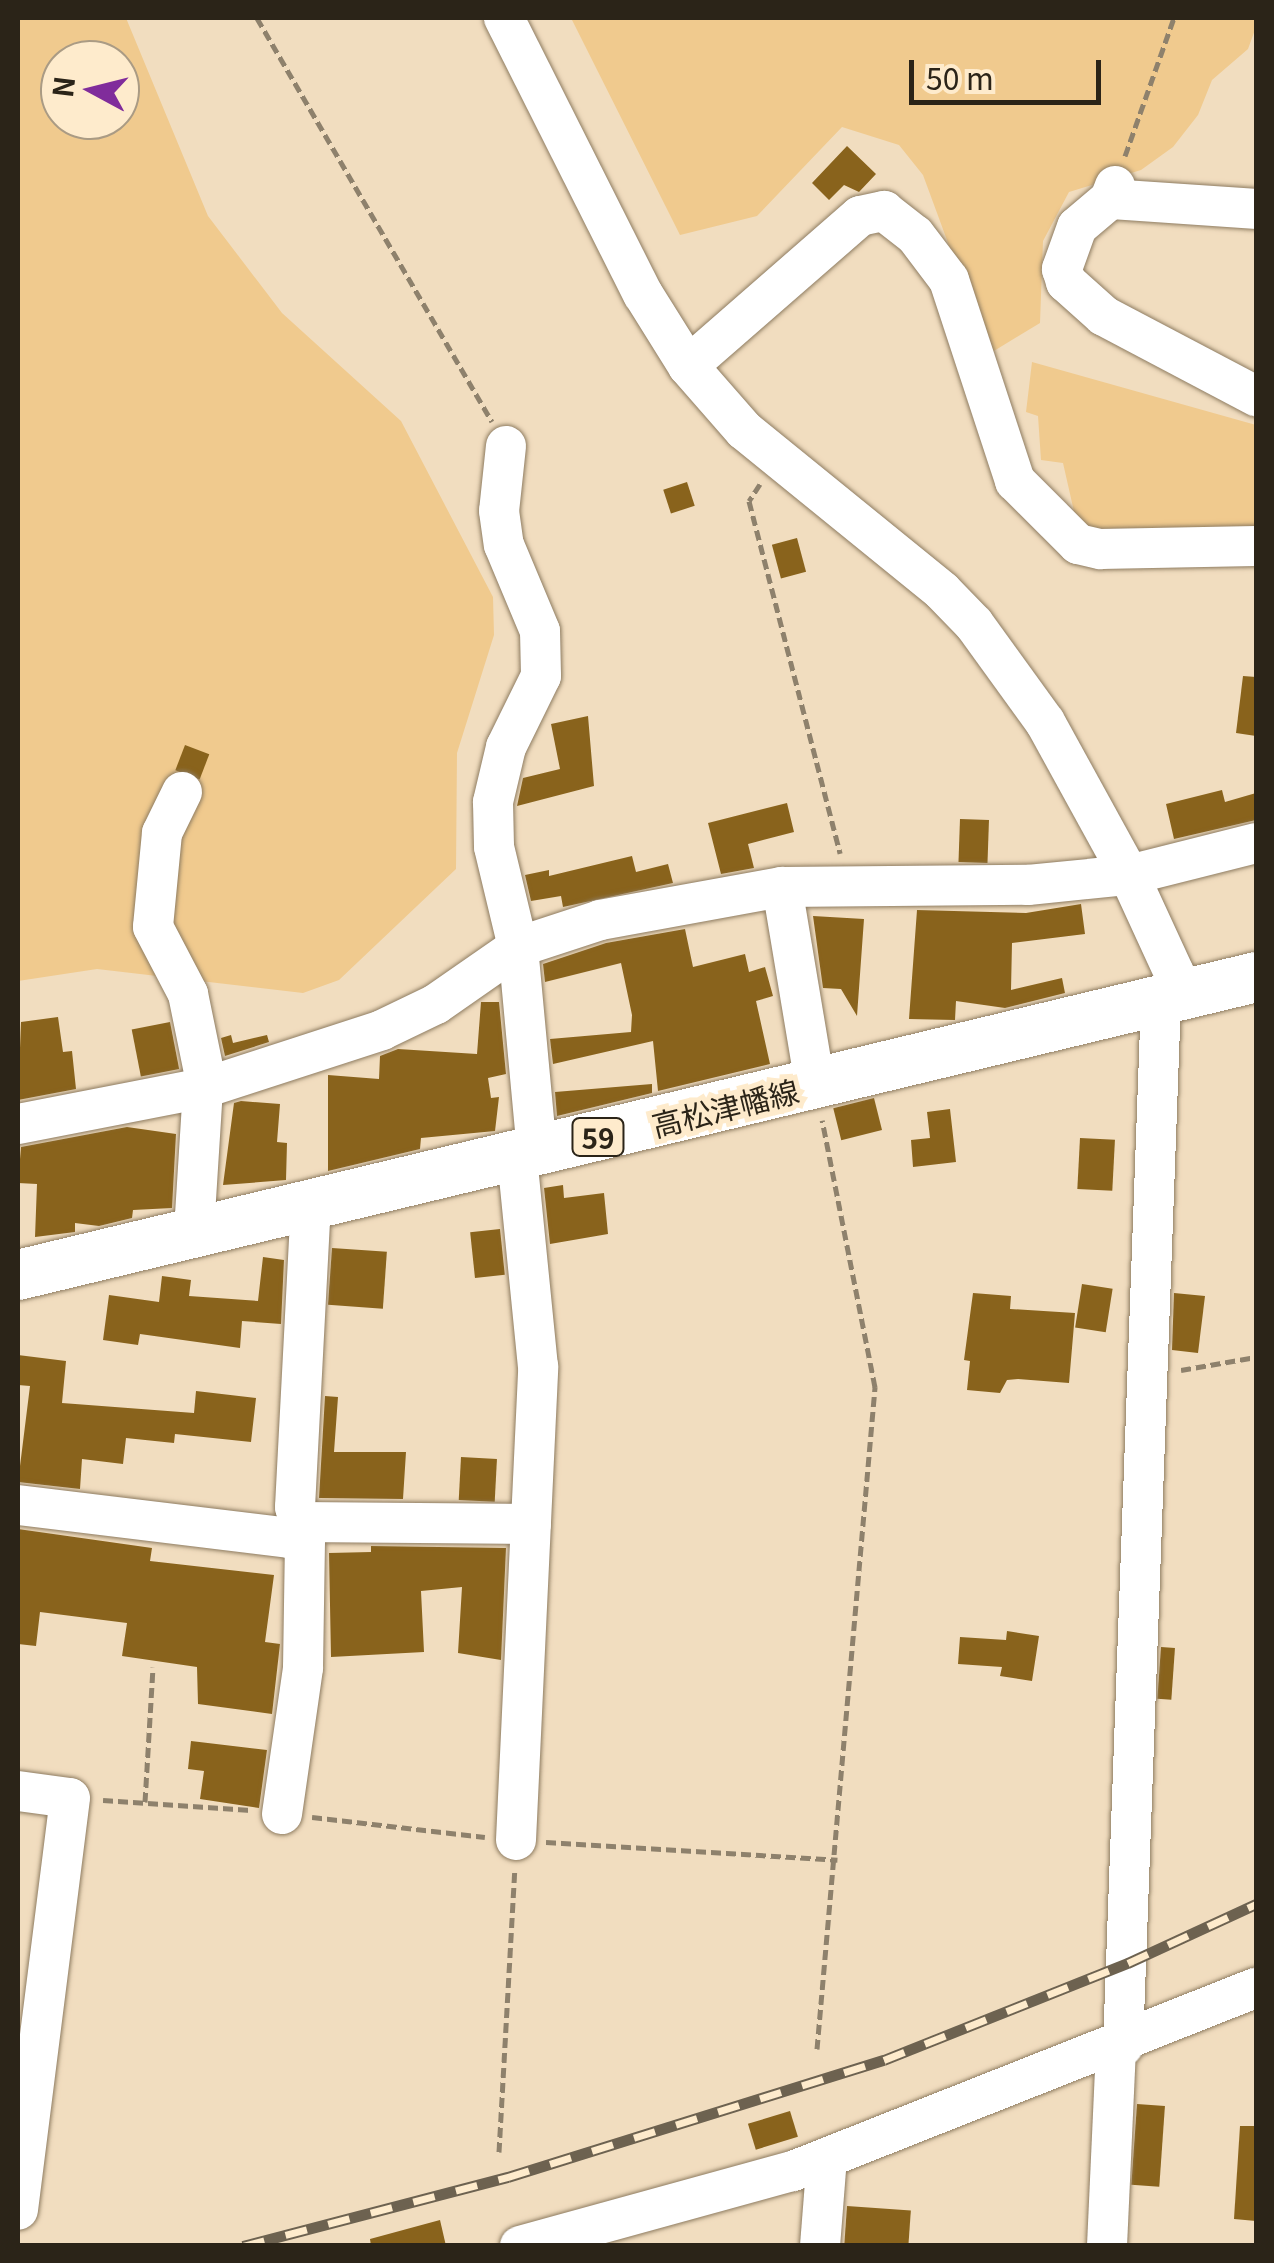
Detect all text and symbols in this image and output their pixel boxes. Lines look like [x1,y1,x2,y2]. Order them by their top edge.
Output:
north arrow [40,40,140,140]
scale bar [914,40,1106,102]
text: 50 m [926,55,994,99]
text: N [41,74,83,99]
street label: 高松津幡線 [648,1071,802,1143]
road number: 59 [570,1114,626,1160]

